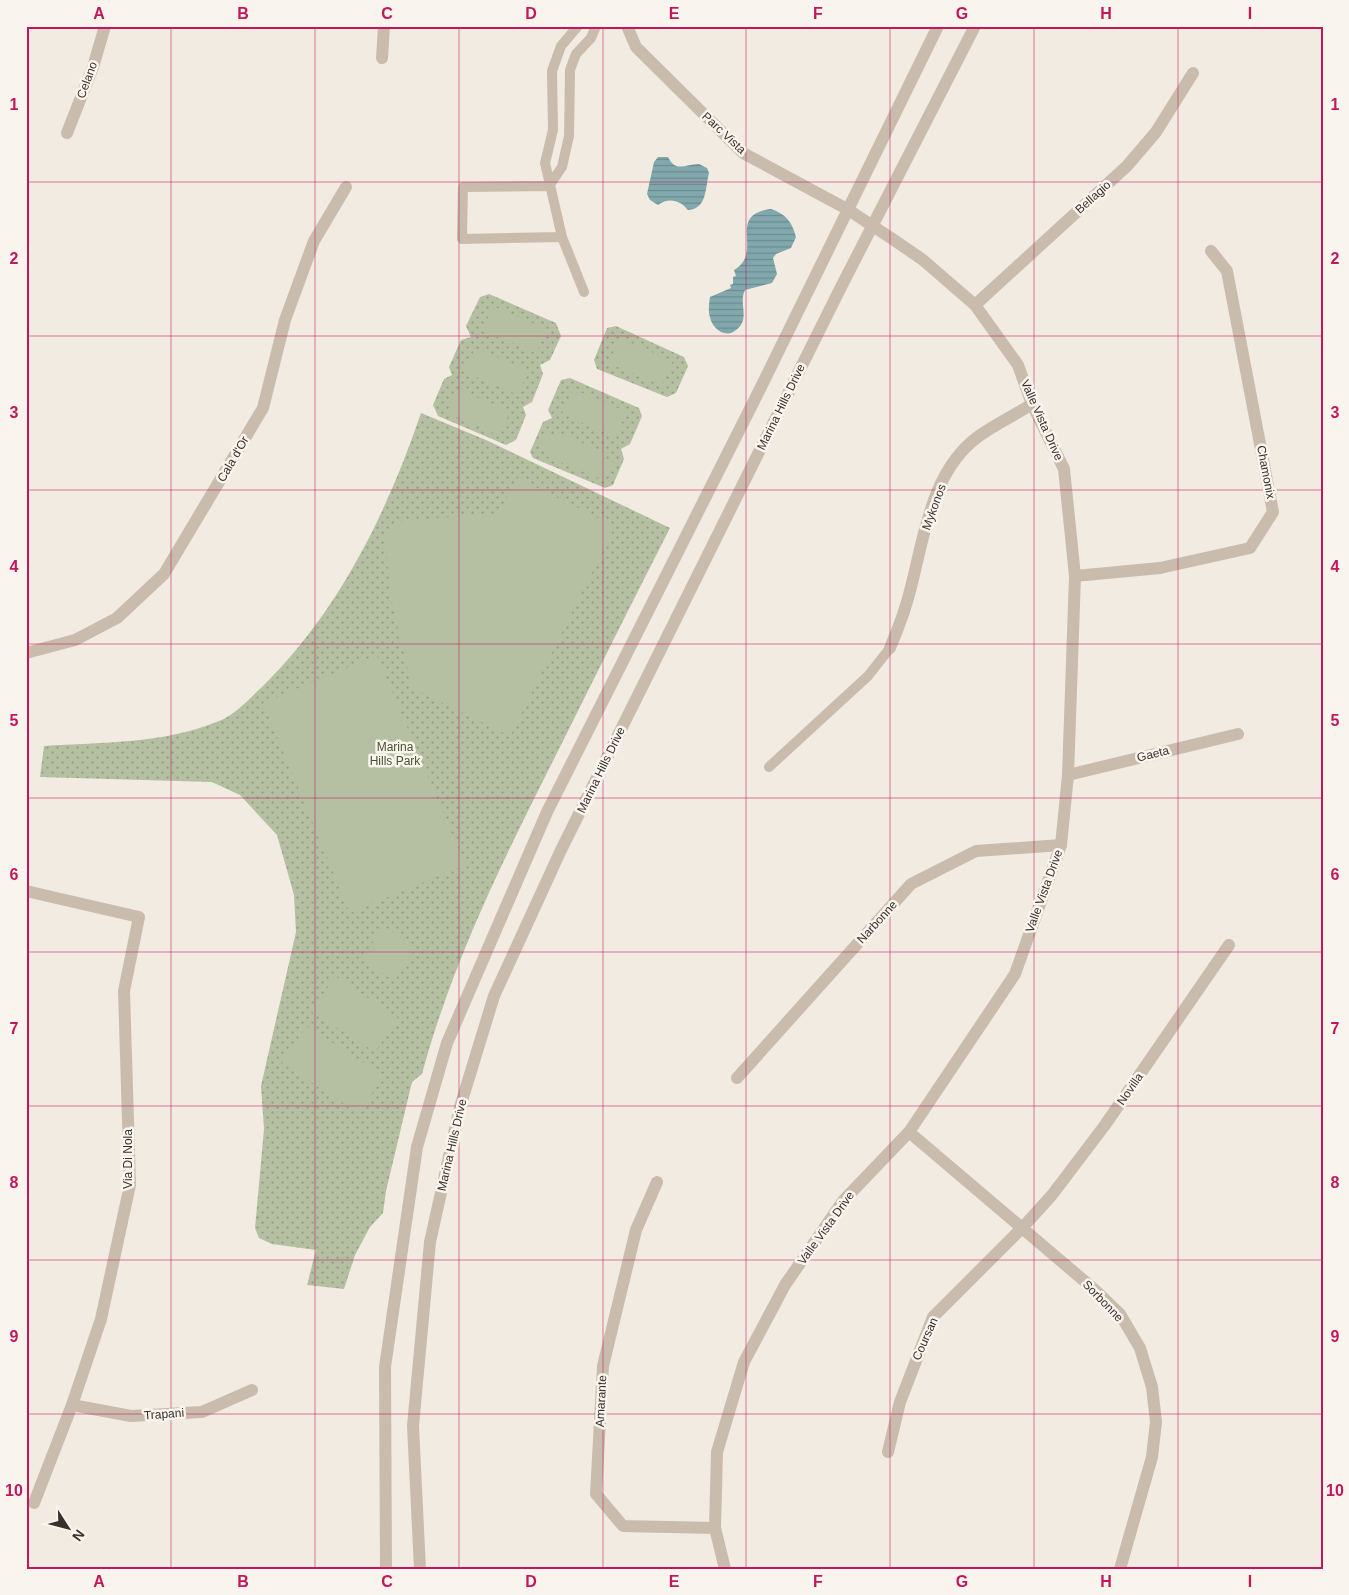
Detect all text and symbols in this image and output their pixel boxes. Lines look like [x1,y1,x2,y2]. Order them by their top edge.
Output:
text: A [93,5,105,22]
text: B [237,5,249,22]
text: C [381,5,393,22]
text: D [525,5,537,22]
text: E [669,5,680,22]
text: F [813,5,823,22]
text: G [956,5,968,22]
text: H [1100,5,1112,22]
text: I [1248,5,1252,22]
street label: Celano [74,59,100,100]
text: 1 [10,96,19,113]
text: 1 [1331,96,1340,113]
street label: Parc Vista [699,109,749,157]
street label: Bellagio [1072,177,1114,216]
text: 2 [10,250,19,267]
text: 2 [1331,250,1340,267]
street label: Marina Hills Drive [754,361,808,452]
street label: Valle Vista Drive [1018,377,1066,463]
text: 3 [10,404,19,421]
text: 3 [1331,404,1340,421]
street label: Cala d'Or [214,434,252,484]
street label: Chamonix [1254,444,1278,500]
street label: Mykonos [919,482,949,532]
text: 4 [10,558,19,575]
text: 4 [1331,558,1340,575]
text: 5 [10,712,19,729]
text: 5 [1331,712,1340,729]
street label: Marina Hills Drive [574,724,628,815]
park label: Marina Hills Park [370,740,421,768]
street label: Gaeta [1135,743,1171,765]
street label: Valle Vista Drive [1023,847,1066,934]
text: 6 [10,866,19,883]
text: 6 [1331,866,1340,883]
street label: Narbonne [854,897,900,946]
text: 7 [10,1020,19,1037]
text: 7 [1331,1020,1340,1037]
street label: Novilla [1114,1070,1146,1108]
street label: Marina Hills Drive [435,1097,469,1192]
street label: Via Di Nola [121,1129,135,1189]
text: 8 [10,1174,19,1191]
text: 8 [1331,1174,1340,1191]
street label: Valle Vista Drive [795,1188,857,1267]
street label: Sorbonne [1080,1277,1126,1325]
street label: Coursan [909,1315,941,1363]
text: 9 [10,1328,19,1345]
text: 9 [1331,1328,1340,1345]
street label: Amarante [593,1374,609,1427]
street label: Trapani [143,1406,185,1422]
text: 10 [5,1482,23,1499]
text: 10 [1326,1482,1344,1499]
north arrow [42,1502,92,1552]
text: N [69,1527,88,1544]
text: A [93,1573,105,1590]
text: B [237,1573,249,1590]
text: C [381,1573,393,1590]
text: D [525,1573,537,1590]
text: E [669,1573,680,1590]
text: F [813,1573,823,1590]
text: G [956,1573,968,1590]
text: H [1100,1573,1112,1590]
text: I [1248,1573,1252,1590]

